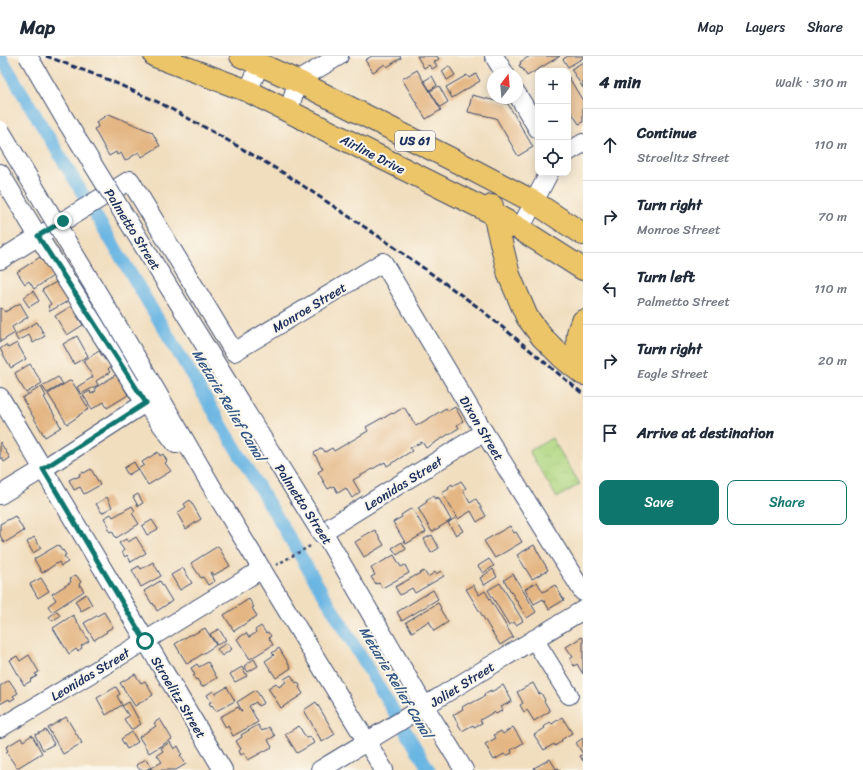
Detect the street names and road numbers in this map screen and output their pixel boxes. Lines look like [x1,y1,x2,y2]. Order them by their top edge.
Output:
street label: Airline Drive [335,128,410,181]
road number: US 61 [395,131,435,151]
street label: Palmetto Street [98,184,167,275]
street label: Monroe Street [268,276,351,339]
street label: Dixon Street [453,391,510,465]
street label: Leonidas Street [359,450,448,517]
street label: Palmetto Street [269,459,339,550]
street label: Leonidas Street [46,641,135,707]
street label: Stroelitz Street [145,652,212,743]
street label: Joliet Street [424,655,500,714]

